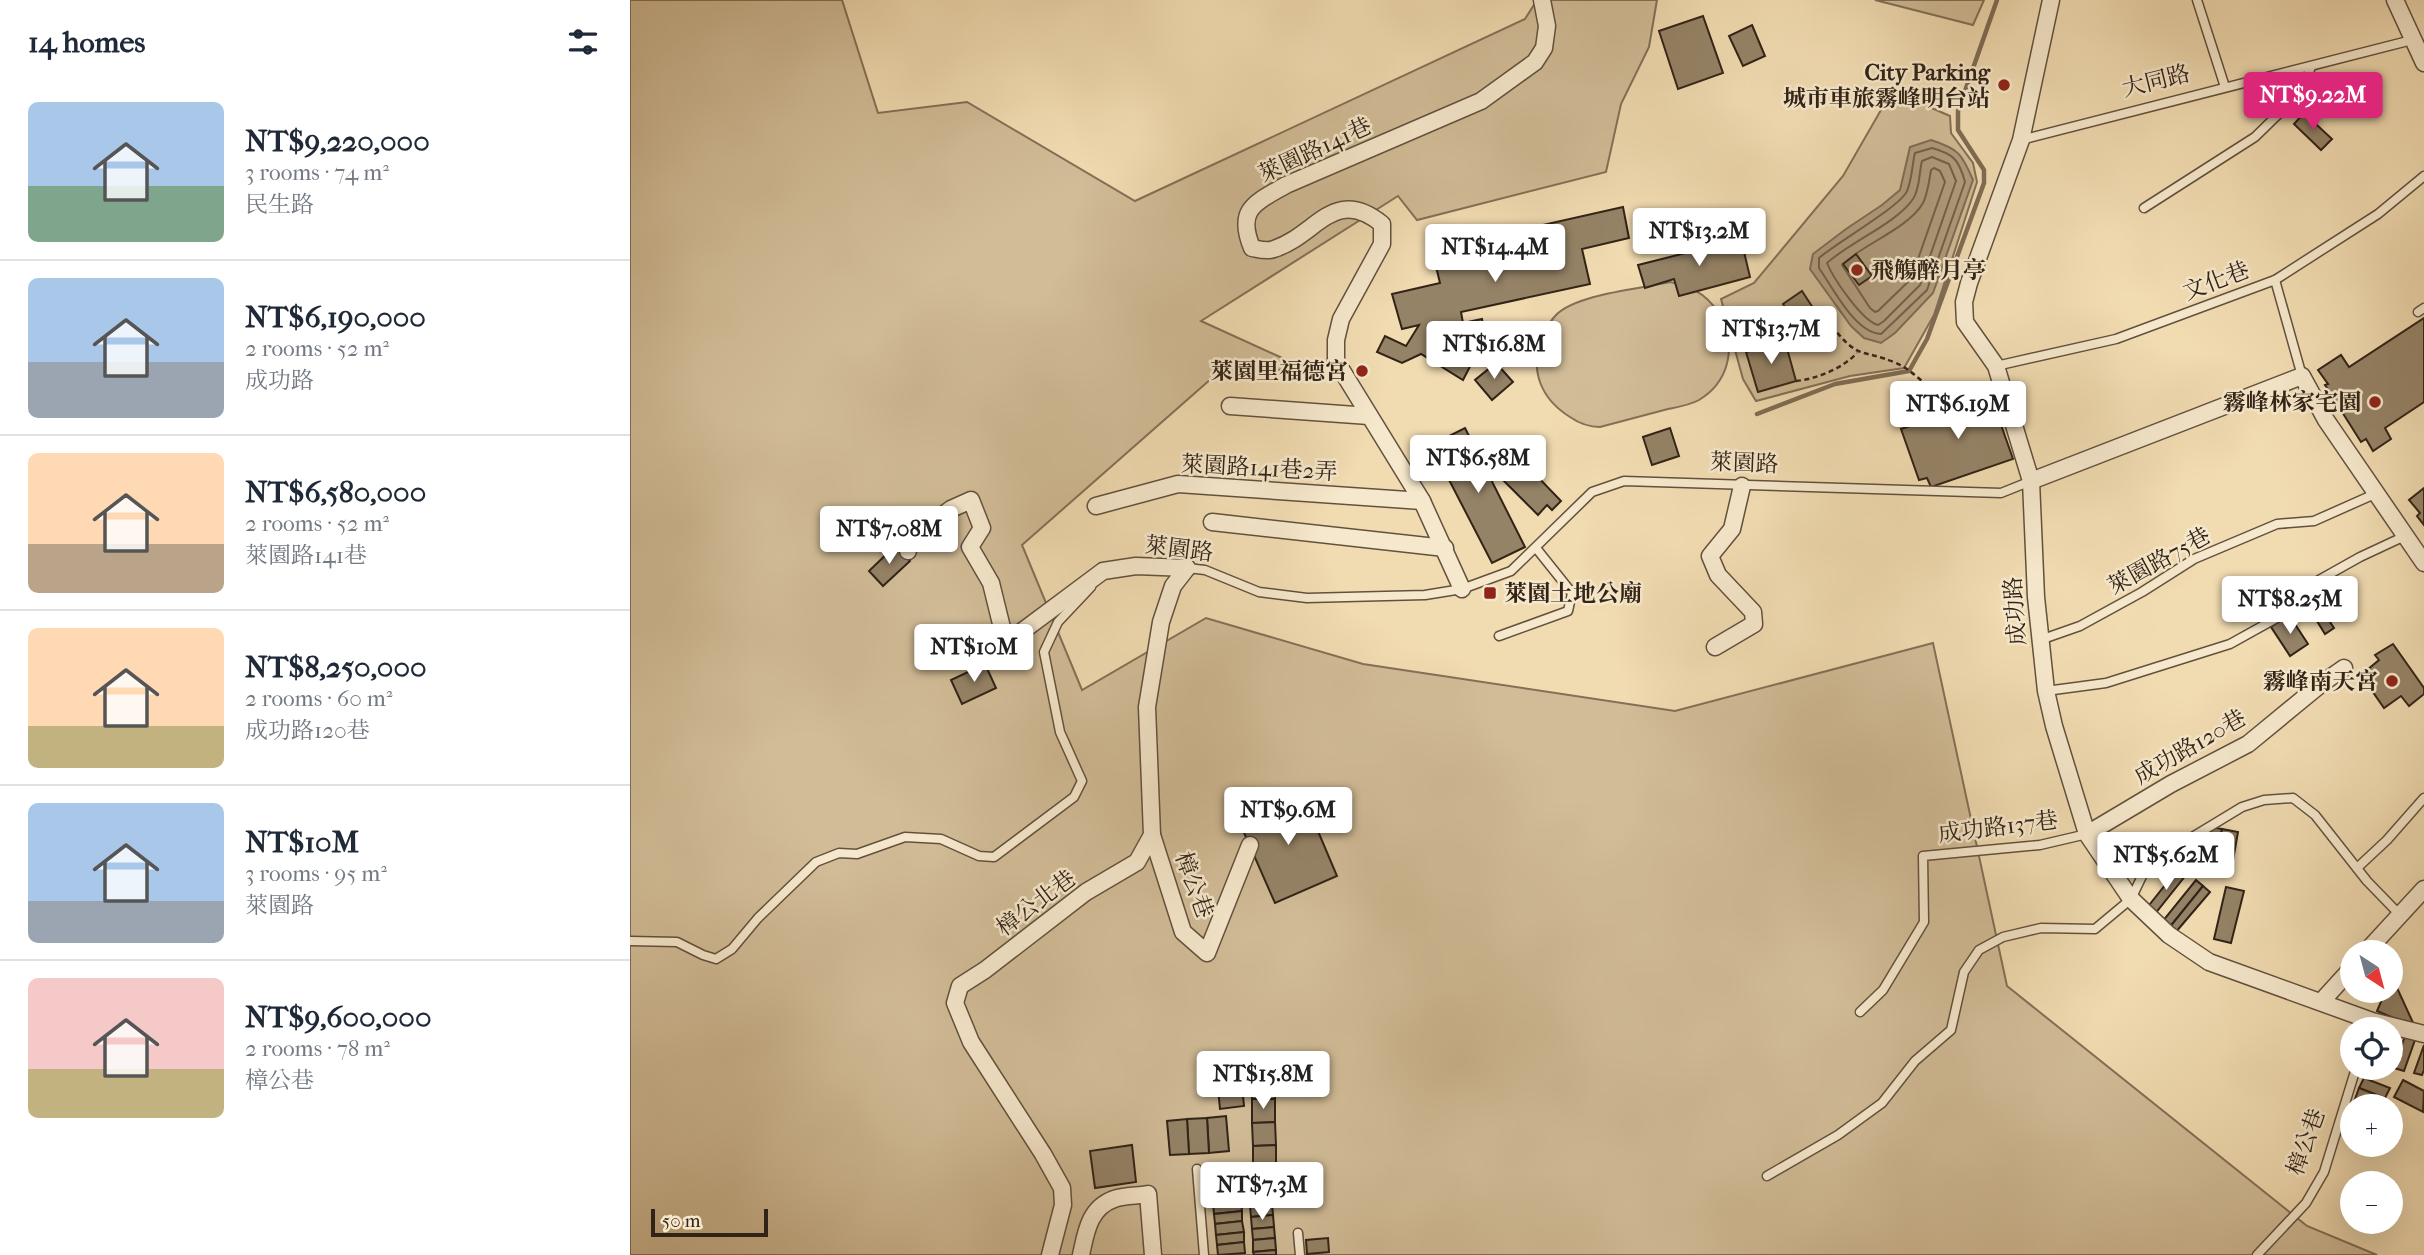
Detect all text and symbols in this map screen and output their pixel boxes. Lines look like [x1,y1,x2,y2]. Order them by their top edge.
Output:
icon: filters [564,23,602,61]
text: 14 homes [28,25,145,60]
place label: City Parking 城市車旅霧峰明台站 [1783,59,1991,112]
street label: 大同路 [2119,60,2193,102]
pin: NT$9.22M [2241,72,2385,132]
marker: City Parking 城市車旅霧峰明台站 [1996,77,2012,93]
text: NT$9.22M [2260,81,2366,108]
street label: 萊園路141巷 [1254,112,1376,188]
text: NT$9,220,000 [245,124,430,159]
icon: home [84,130,168,214]
text: 3 rooms · 74 m² [245,159,389,186]
text: 民生路 [245,191,314,218]
pin: NT$13.2M [1627,208,1771,268]
text: NT$13.2M [1649,217,1749,244]
pin: NT$14.4M [1423,224,1567,284]
text: NT$14.4M [1441,233,1549,260]
street label: 文化巷 [2179,256,2253,306]
place label: 飛觴醉月亭 [1871,257,1986,284]
marker: 飛觴醉月亭 [1849,262,1865,278]
text: NT$6,190,000 [245,300,426,335]
icon: home [84,306,168,390]
pin: NT$13.7M [1699,306,1843,366]
text: NT$13.7M [1722,315,1820,342]
pin: NT$16.8M [1422,322,1566,381]
text: NT$16.8M [1442,330,1546,357]
text: 2 rooms · 52 m² [245,335,389,362]
place label: 萊園里福德宮 [1210,358,1348,385]
marker: 萊園里福德宮 [1354,363,1370,379]
text: 成功路 [245,367,314,394]
pin: NT$6.19M [1886,382,2030,441]
place label: 霧峰林家宅園 [2223,389,2361,416]
text: NT$6.19M [1906,390,2010,417]
marker: 霧峰林家宅園 [2367,394,2383,410]
pin: NT$6.58M [1406,435,1550,495]
text: NT$6.58M [1426,444,1530,471]
street label: 萊園路 [1709,448,1779,478]
street label: 萊園路141巷2弄 [1180,450,1338,486]
text: NT$6,580,000 [245,475,426,510]
icon: home [84,481,168,565]
pin: NT$7.08M [817,506,961,566]
text: 2 rooms · 52 m² [245,510,389,537]
text: NT$7.08M [836,515,942,542]
street label: 萊園路75巷 [2103,522,2215,600]
street label: 萊園路 [1143,531,1215,567]
text: 萊園路141巷 [245,542,367,569]
street label: 成功路 [1999,576,2031,646]
pin: NT$8.25M [2218,576,2362,636]
place label: 萊園土地公廟 [1504,580,1642,607]
marker: 萊園土地公廟 [1482,585,1498,601]
text: NT$8.25M [2238,585,2342,612]
pin: NT$10M [917,624,1031,684]
text: NT$10M [930,633,1018,660]
text: NT$8,250,000 [245,650,427,685]
icon: home [84,656,168,740]
place label: 霧峰南天宮 [2263,668,2378,695]
marker: 霧峰南天宮 [2384,673,2400,689]
text: 2 rooms · 60 m² [245,685,392,712]
street label: 成功路120巷 [2129,704,2251,790]
text: 成功路120巷 [245,717,370,744]
pin: NT$9.6M [1223,788,1353,847]
text: NT$9.6M [1240,796,1336,823]
street label: 成功路137巷 [1936,806,2060,848]
text: NT$10M [245,825,359,860]
icon: home [84,831,168,915]
pin: NT$5.62M [2094,832,2238,892]
text: NT$5.62M [2113,841,2219,868]
street label: 樟公巷 [1170,848,1218,922]
text: 3 rooms · 95 m² [245,860,387,887]
street label: 樟公北巷 [991,865,1081,941]
text: 萊園路 [245,892,314,919]
north arrow [2340,940,2403,1003]
map controls [2340,940,2403,1234]
text: NT$9,600,000 [245,1000,431,1035]
icon: home [84,1006,168,1090]
button: locate [2340,1017,2403,1080]
text: 2 rooms · 78 m² [245,1035,390,1062]
pin: NT$15.8M [1191,1052,1335,1111]
text: NT$15.8M [1213,1060,1313,1087]
text: 樟公巷 [245,1067,314,1094]
button: + [2340,1094,2403,1157]
street label: 樟公巷 [2282,1105,2330,1179]
pin: NT$7.3M [1197,1162,1327,1222]
text: NT$7.3M [1216,1171,1308,1198]
button: − [2340,1171,2403,1234]
scale bar [651,1206,768,1238]
text: 50 m [662,1210,701,1232]

